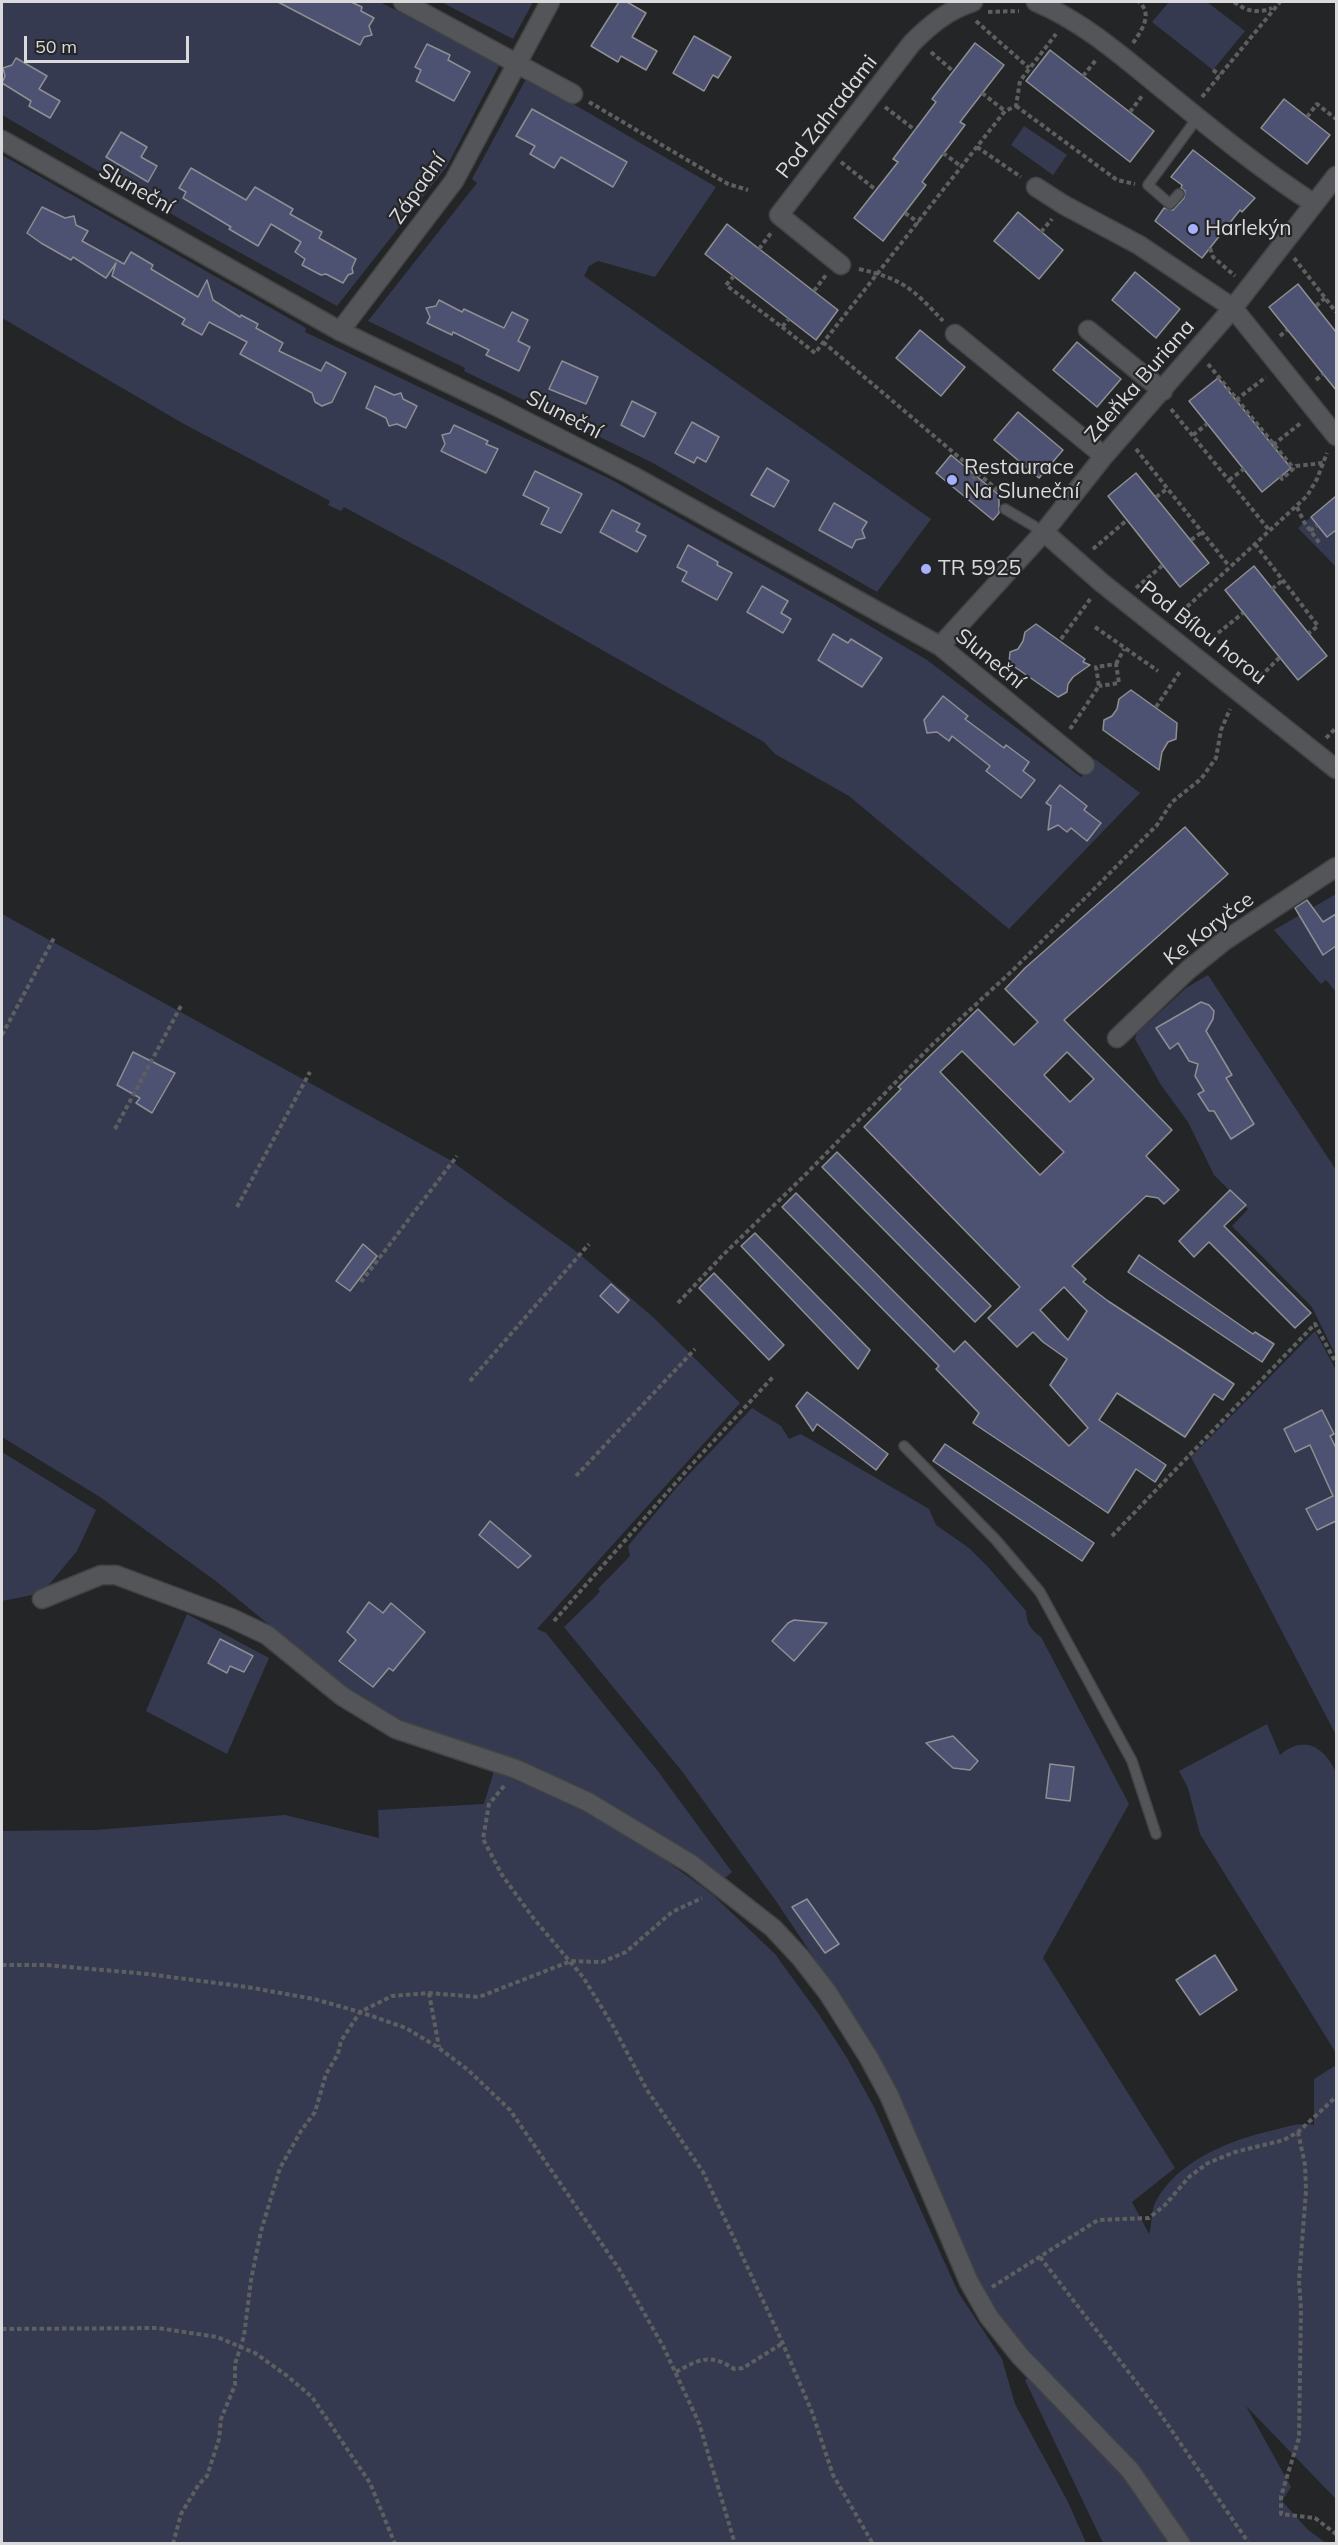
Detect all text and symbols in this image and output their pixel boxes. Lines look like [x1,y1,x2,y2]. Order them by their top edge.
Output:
scale bar [27,24,192,62]
text: 50 m [35,35,77,58]
street label: Pod Zahradami [771,50,883,184]
street label: Západní [385,149,451,229]
street label: Sluneční [94,158,178,220]
place label: Harlekýn [1205,216,1292,242]
marker: Harlekýn [1186,222,1200,236]
street label: Zdeňka Buriana [1080,315,1200,447]
street label: Sluneční [522,385,606,445]
place label: Restaurace Na Sluneční [964,455,1079,505]
marker: Restaurace Na Sluneční [945,473,959,487]
place label: TR 5925 [938,556,1021,582]
marker: TR 5925 [919,562,933,576]
street label: Pod Bílou horou [1135,576,1271,690]
street label: Sluneční [950,624,1030,694]
street label: Ke Koryčce [1159,887,1259,971]

